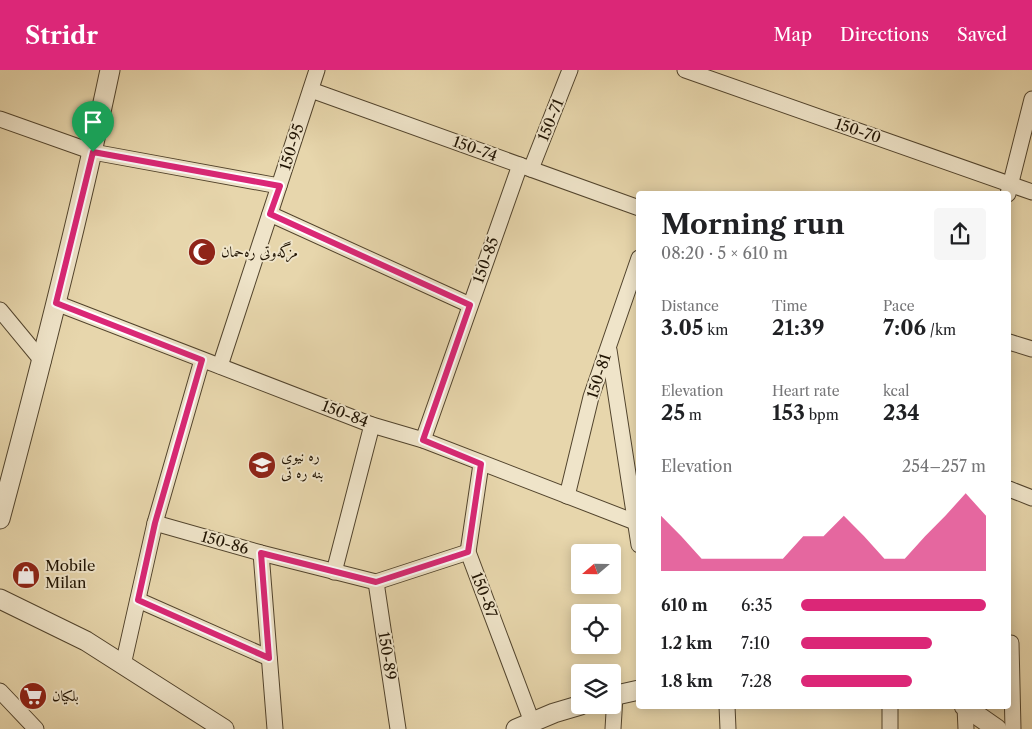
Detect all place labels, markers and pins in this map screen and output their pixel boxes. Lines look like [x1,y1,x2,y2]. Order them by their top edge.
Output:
pin [72,101,114,152]
mosque icon: مزگەوتی رەحمان [187,237,217,267]
place label: مزگەوتی رەحمان [221,241,298,263]
place label: ره نیوی بنه ره تی [281,446,323,482]
school or university icon: ره نیوی بنه ره تی [247,450,277,480]
place label: Mobile Milan [45,556,95,592]
shop icon: Mobile Milan [11,560,41,590]
supermarket icon: بلكيان [18,681,48,711]
place label: بلكيان [52,686,79,705]

